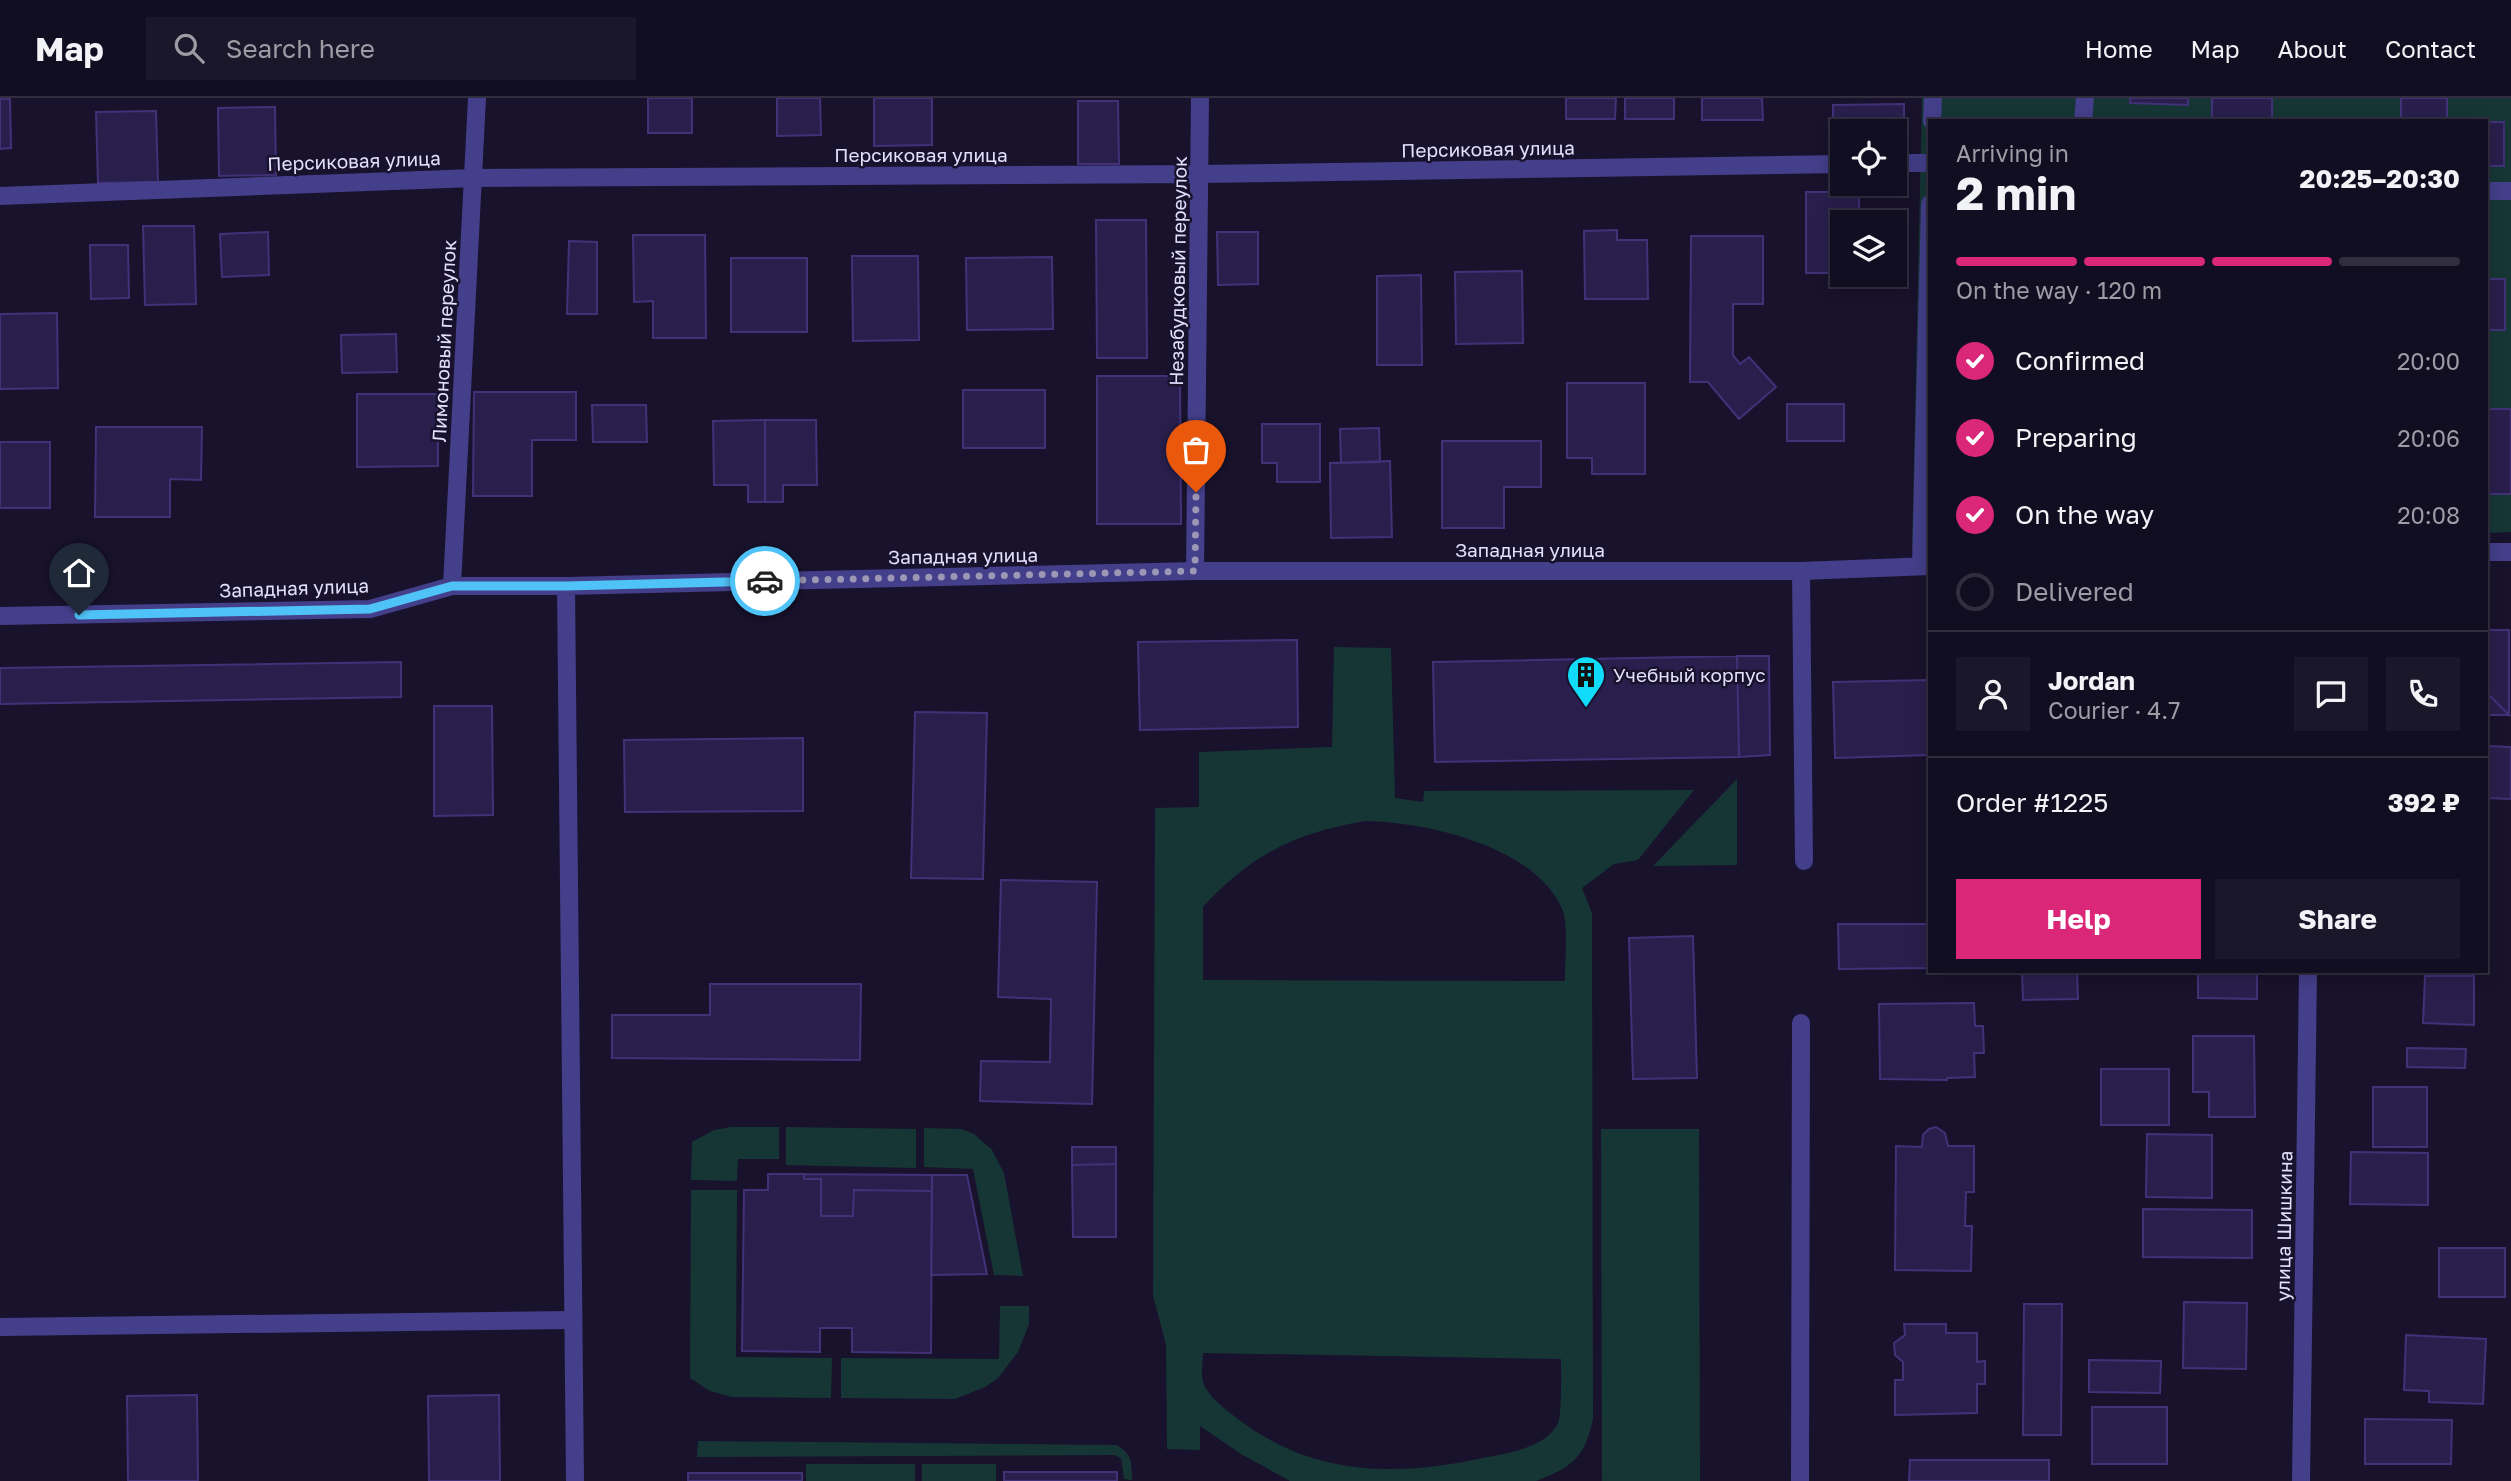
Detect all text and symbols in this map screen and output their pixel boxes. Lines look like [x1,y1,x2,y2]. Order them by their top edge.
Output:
search box [146,17,636,80]
text: Map [35,29,104,68]
icon: search [170,29,208,67]
text: Search here [226,33,375,64]
text: Home [2085,34,2153,63]
text: Map [2191,34,2240,63]
text: About [2278,34,2347,63]
text: Contact [2385,34,2476,63]
map controls [1830,119,1907,287]
button: locate [1830,119,1907,196]
street label: Персиковая улица [1401,135,1575,162]
text: Arriving in [1956,139,2069,167]
street label: Персиковая улица [834,143,1008,166]
street label: Персиковая улица [267,146,441,175]
street label: Незабудковый переулок [1164,156,1191,386]
text: 20:25–20:30 [2300,163,2460,194]
text: 2 min [1956,165,2076,220]
button: layers [1830,210,1907,287]
street label: Лимоновый переулок [427,239,460,443]
text: On the way · 120 m [1956,276,2162,304]
icon: check [1956,342,1994,380]
text: Confirmed [2015,345,2145,376]
text: 20:00 [2397,347,2460,375]
icon: check [1956,419,1994,457]
pin [1166,420,1226,492]
text: Preparing [2015,422,2137,453]
text: 20:06 [2397,424,2460,452]
icon: bag [1177,431,1215,469]
icon: check [1956,496,1994,534]
text: On the way [2015,499,2154,530]
text: 20:08 [2397,501,2460,529]
street label: Западная улица [1455,538,1605,561]
pin [49,543,109,615]
street label: Западная улица [888,543,1038,568]
courier [730,546,800,616]
icon: home [60,554,98,592]
icon: car [746,562,784,600]
street label: Западная улица [219,573,369,602]
text: Delivered [2015,576,2134,607]
building icon: Учебный корпус [1565,654,1607,709]
button: person [1956,657,2030,731]
button: chat [2294,657,2368,731]
button: phone [2386,657,2460,731]
place label: Учебный корпус [1613,663,1766,686]
text: Jordan [2048,665,2135,696]
text: Courier · 4.7 [2048,696,2180,724]
text: Order #1225 [1956,787,2108,818]
text: 392 ₽ [2388,787,2460,818]
button: Help [1956,879,2201,959]
button: Share [2215,879,2460,959]
street label: улица Шишкина [2271,1150,2296,1302]

